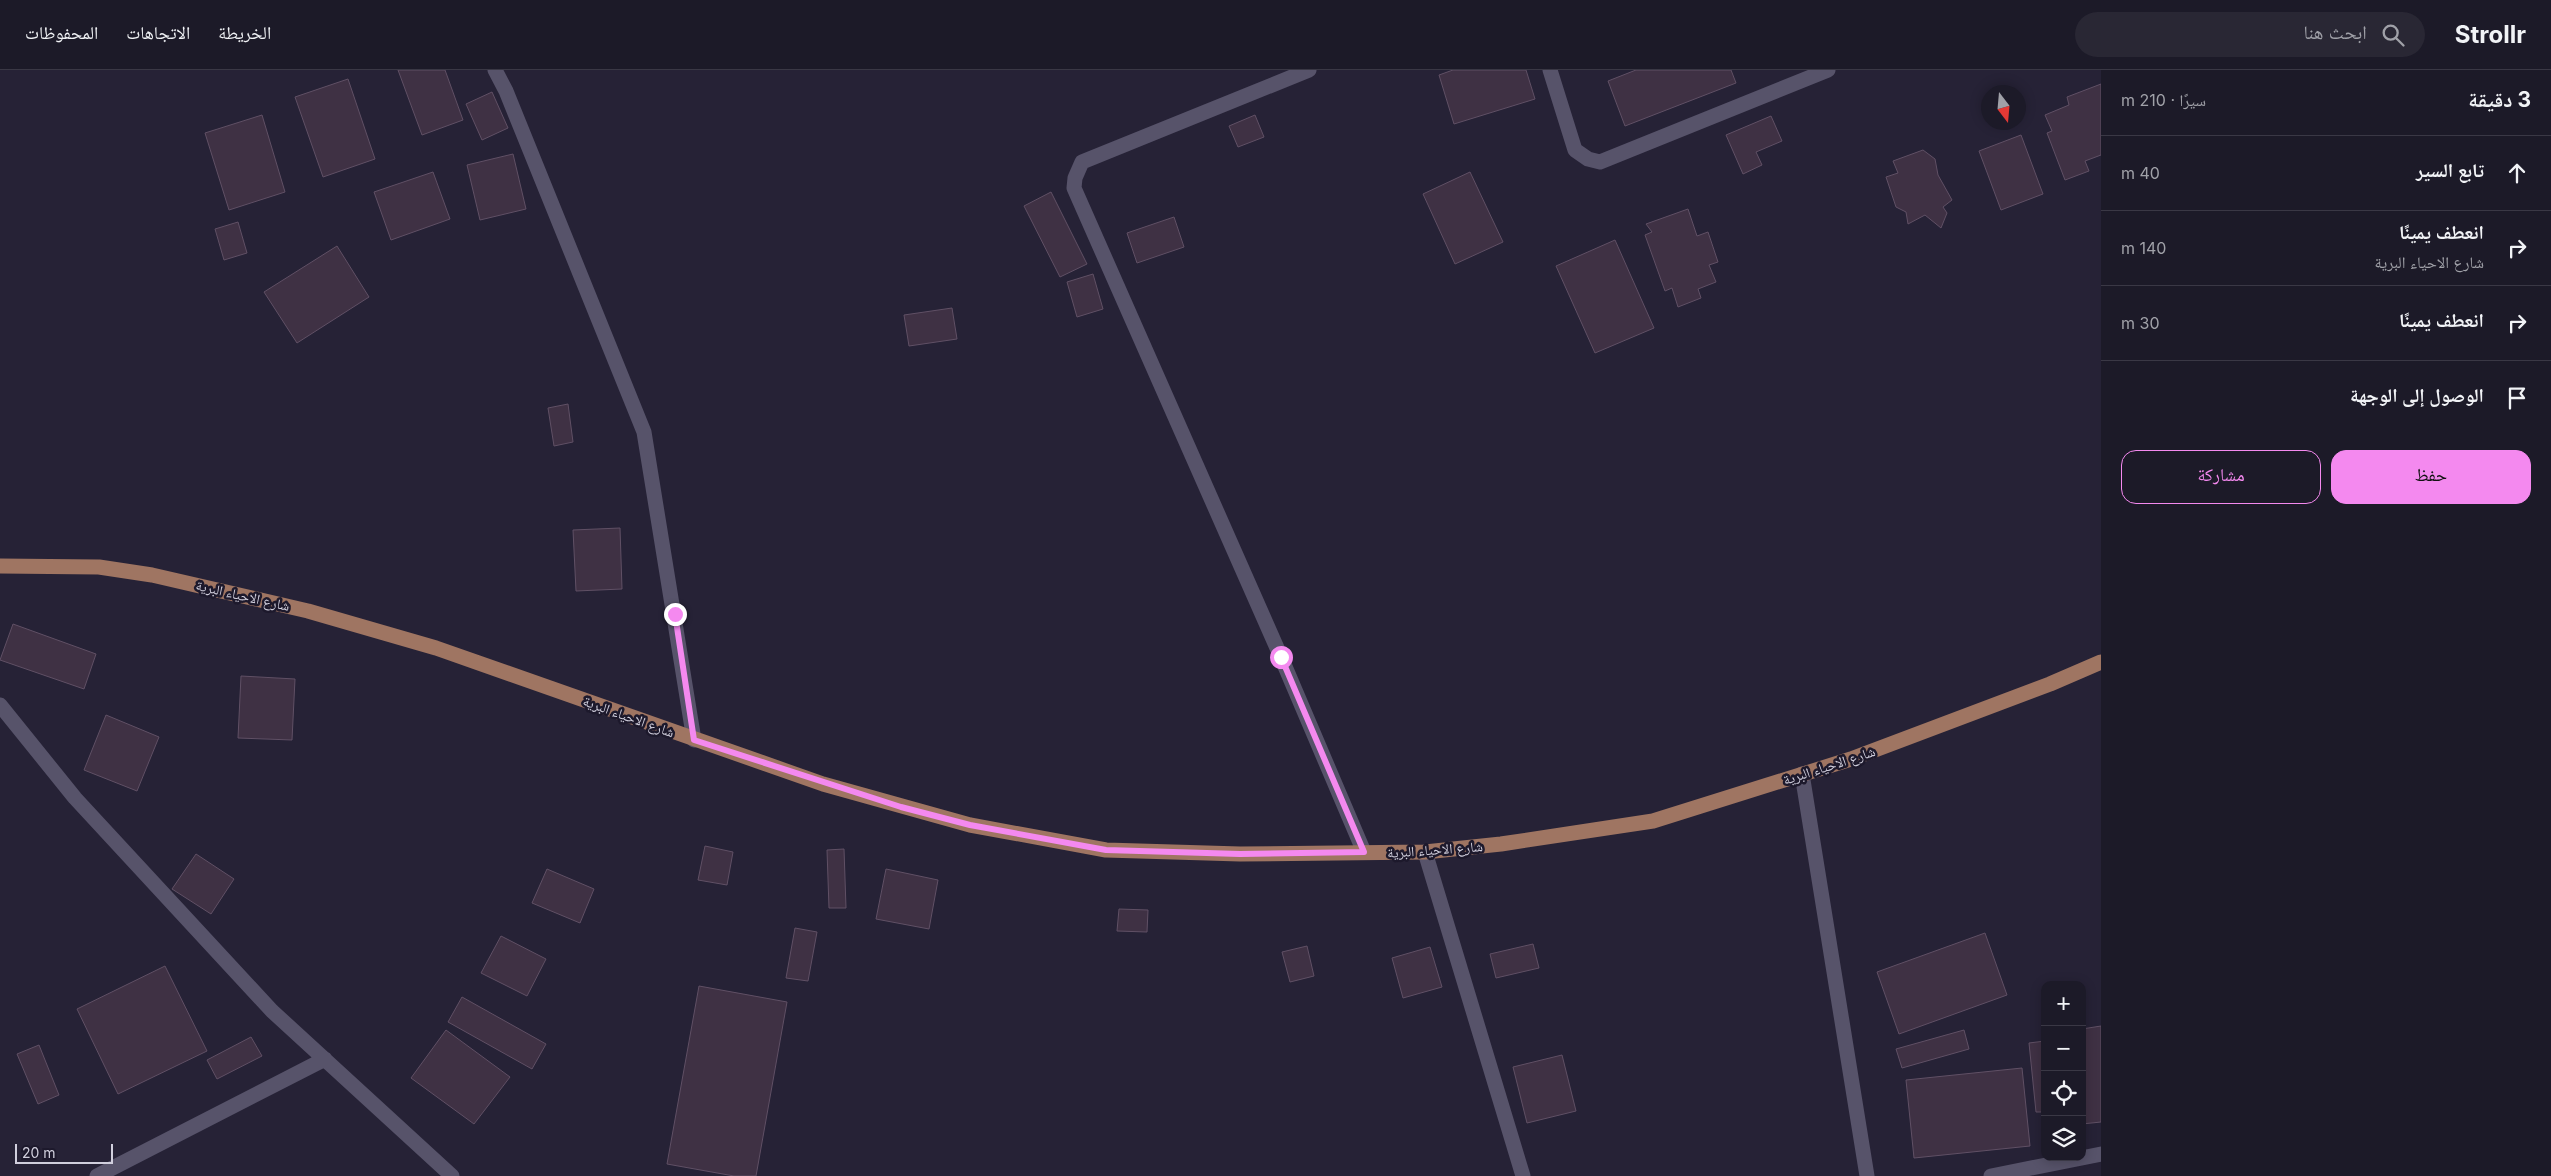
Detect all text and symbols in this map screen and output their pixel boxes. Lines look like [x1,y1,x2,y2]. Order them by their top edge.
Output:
search box [2075,12,2425,57]
text: Strollr [2455,20,2526,49]
text: ابحث هنا [2304,21,2367,44]
icon: search [2379,21,2407,49]
text: المحفوظات [25,22,98,43]
text: الاتجاهات [126,22,190,43]
text: الخريطة [218,22,271,43]
north arrow [1981,85,2026,130]
text: 3 دقيقة [2468,87,2531,112]
text: سيرًا · 210 m [2121,90,2206,110]
text: تابع السير [2416,159,2484,182]
icon: ahead [2503,159,2531,187]
text: 40 m [2121,163,2160,183]
text: انعطف يمينًا [2399,221,2484,244]
icon: right [2503,234,2531,262]
text: 140 m [2121,238,2166,258]
text: شارع الاحياء البرية [2374,252,2484,272]
text: انعطف يمينًا [2399,309,2484,332]
icon: right [2503,309,2531,337]
text: 30 m [2121,313,2160,333]
text: الوصول إلى الوجهة [2350,384,2484,407]
icon: arrive [2503,384,2531,412]
button: مشاركة [2121,450,2321,504]
button: حفظ [2331,450,2531,504]
street label: شارع الاحياء البرية [194,576,292,616]
route end [664,603,687,626]
route start [1270,646,1293,669]
street label: شارع الاحياء البرية [580,692,677,742]
street label: شارع الاحياء البرية [1781,742,1878,790]
street label: شارع الاحياء البرية [1387,837,1484,863]
map controls [2041,981,2086,1161]
button: + [2041,981,2086,1026]
button: − [2041,1026,2086,1071]
button: locate [2041,1071,2086,1116]
button: layers [2041,1116,2086,1161]
scale bar [15,1141,112,1164]
text: 20 m [22,1144,56,1161]

